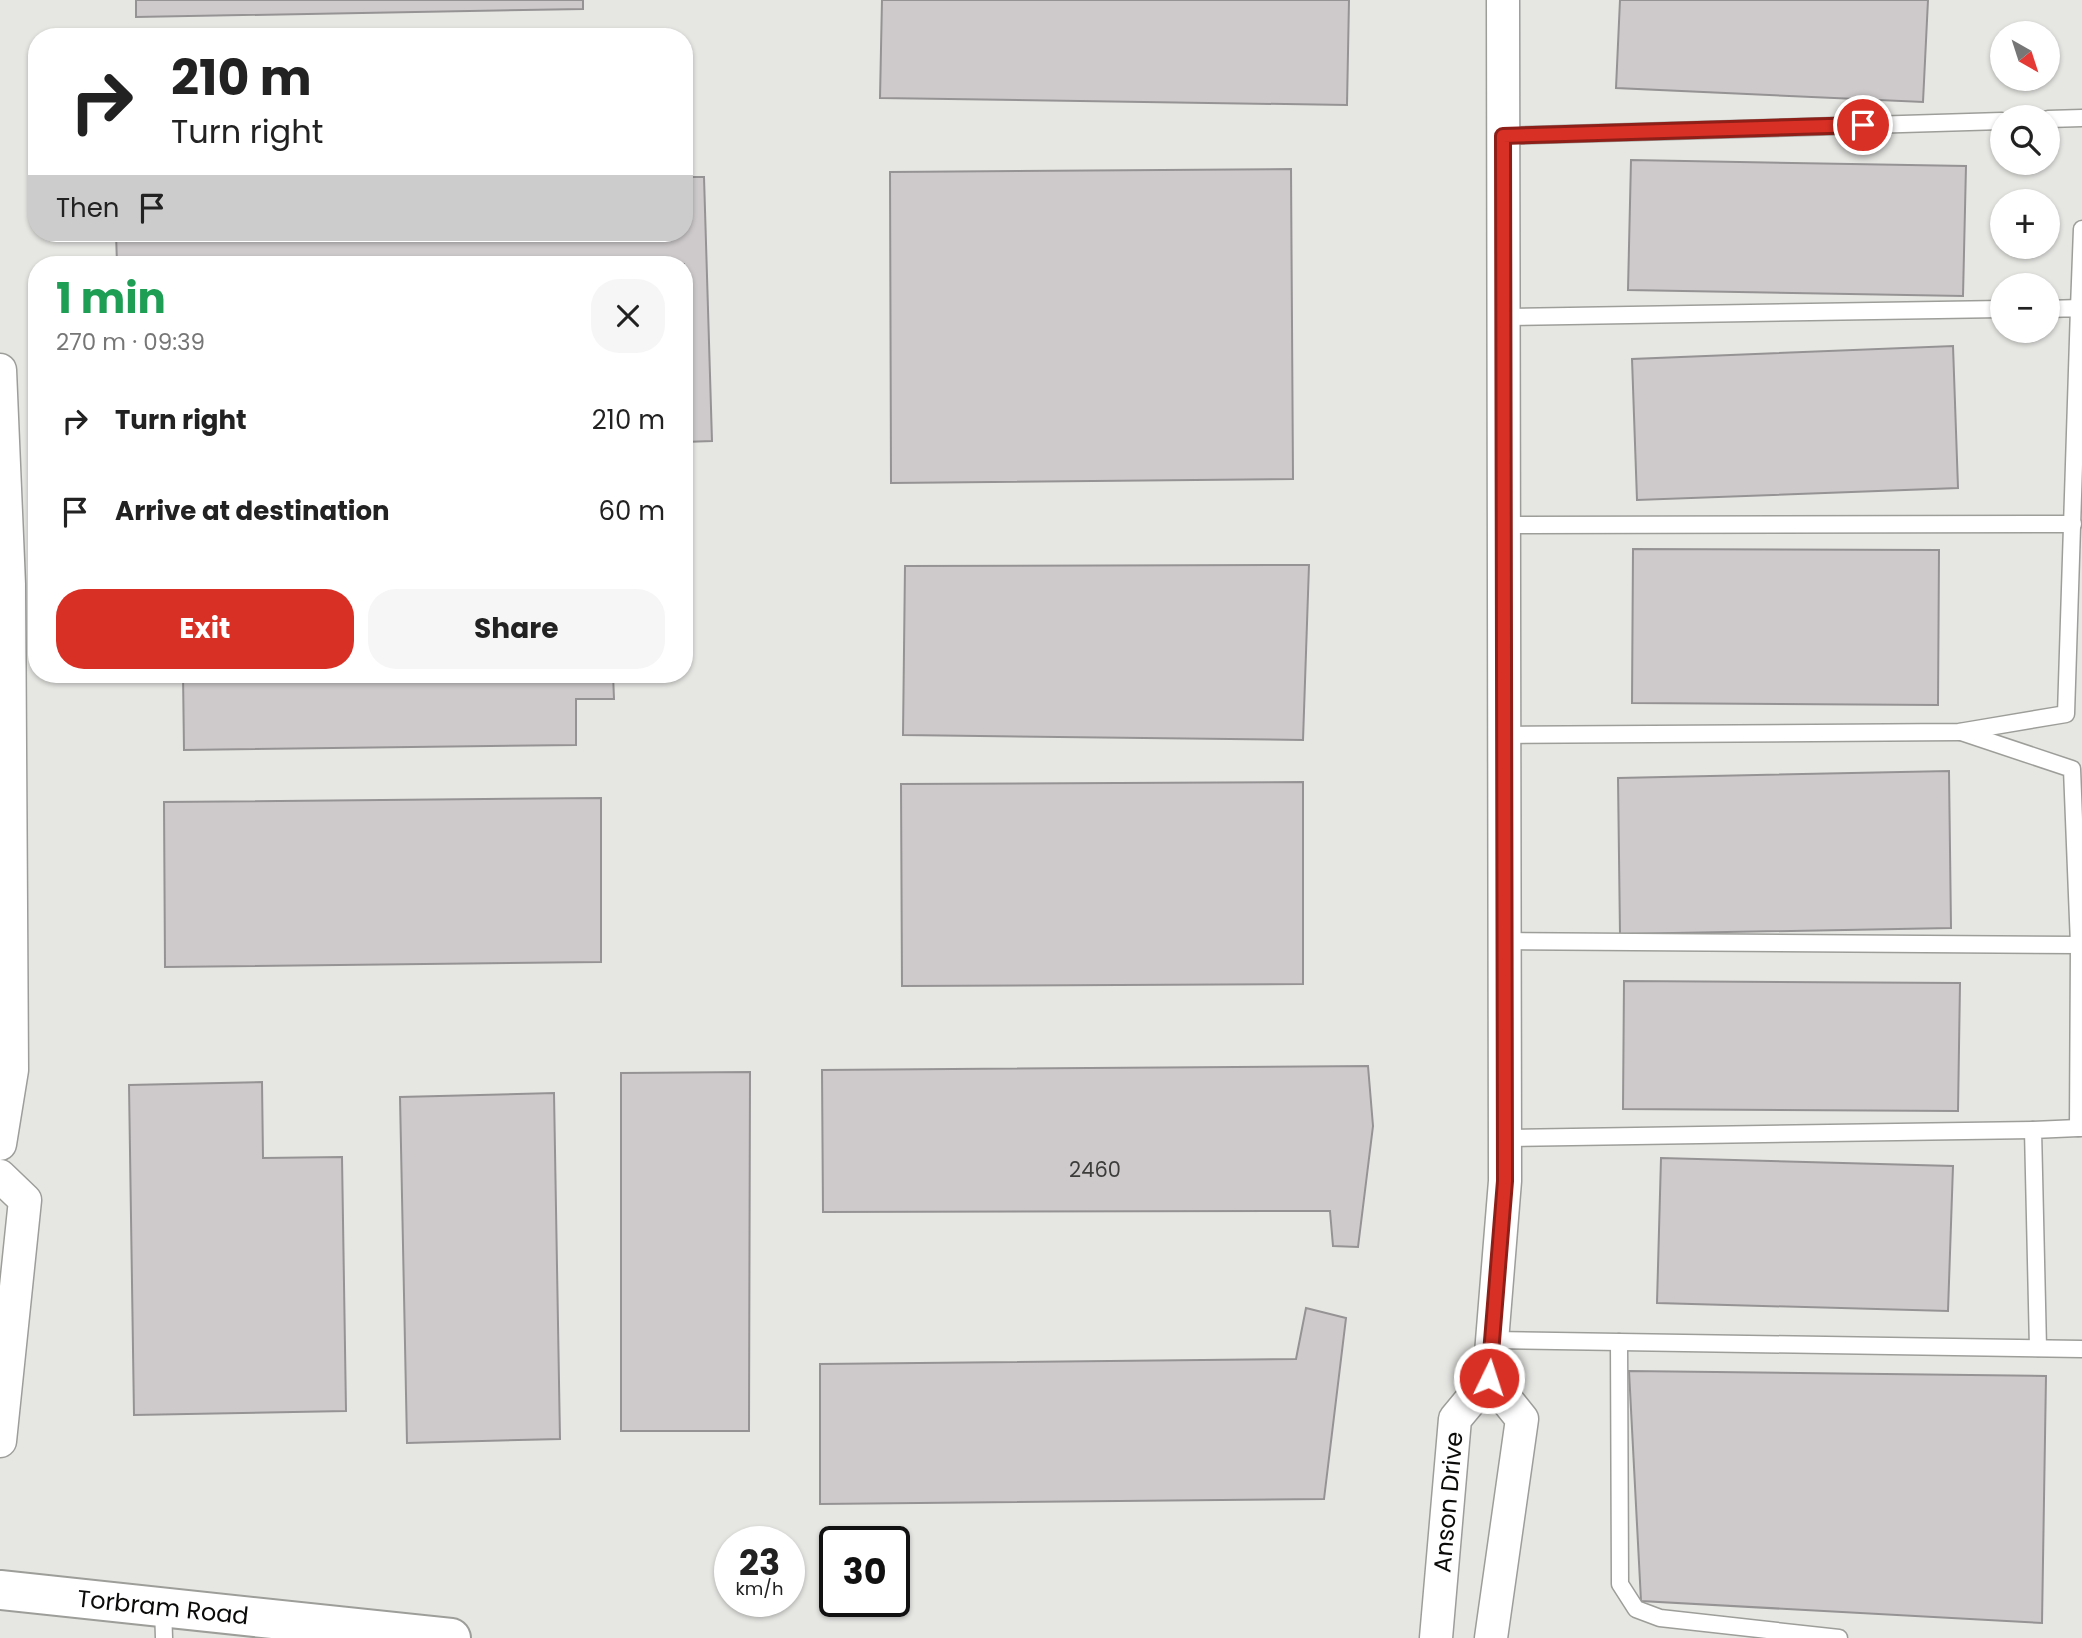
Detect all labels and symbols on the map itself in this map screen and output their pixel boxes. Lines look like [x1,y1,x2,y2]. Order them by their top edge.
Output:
north arrow [1990,21,2060,91]
pin [1833,95,1893,155]
house number: 2460 [1069,1155,1121,1184]
position arrow [1452,1341,1526,1415]
street label: Anson Drive [1425,1430,1471,1574]
speed limit sign: 30 [819,1526,910,1617]
street label: Torbram Road [76,1582,250,1632]

